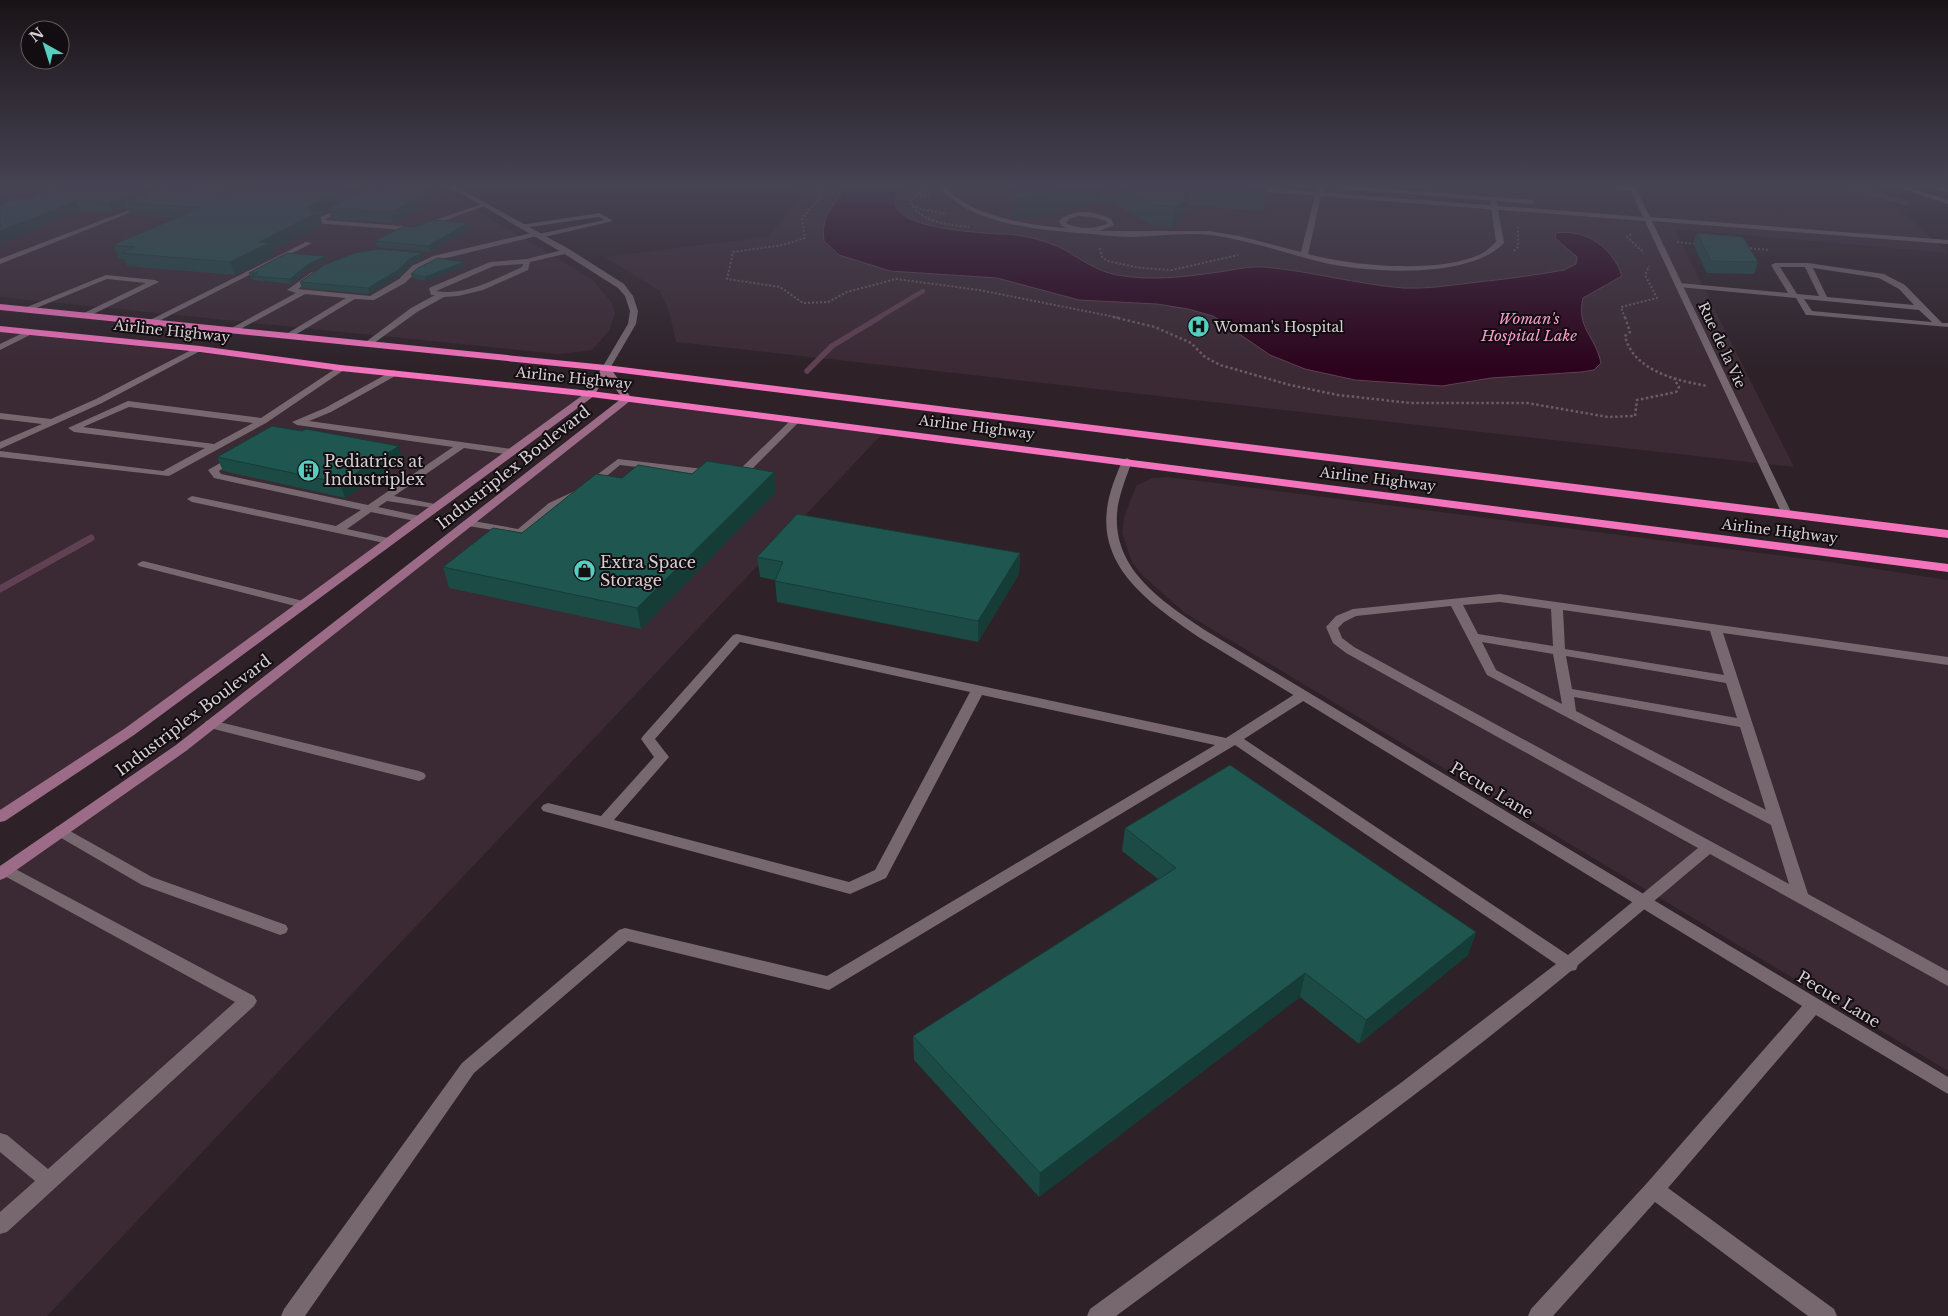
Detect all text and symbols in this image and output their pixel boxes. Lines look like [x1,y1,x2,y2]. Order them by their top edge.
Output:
north arrow [20,20,70,70]
text: N [26,24,48,46]
street label: Rue de la Vie [1694,299,1750,391]
water label: Woman's Hospital Lake [1480,309,1577,345]
hospital icon: Woman's Hospital [1186,315,1210,339]
street label: Airline Highway [112,316,231,346]
place label: Woman's Hospital [1213,318,1344,336]
street label: Airline Highway [514,363,633,393]
street label: Industriplex Boulevard [432,401,594,533]
street label: Airline Highway [917,411,1036,443]
place label: Pediatrics at Industriplex [324,451,425,489]
building icon: Pediatrics at Industriplex [296,458,320,482]
street label: Airline Highway [1318,463,1437,495]
street label: Airline Highway [1720,515,1839,547]
place label: Extra Space Storage [600,552,696,590]
shop icon: Extra Space Storage [572,559,596,583]
street label: Industriplex Boulevard [111,650,275,780]
street label: Pecue Lane [1447,757,1537,823]
street label: Pecue Lane [1794,966,1884,1032]

